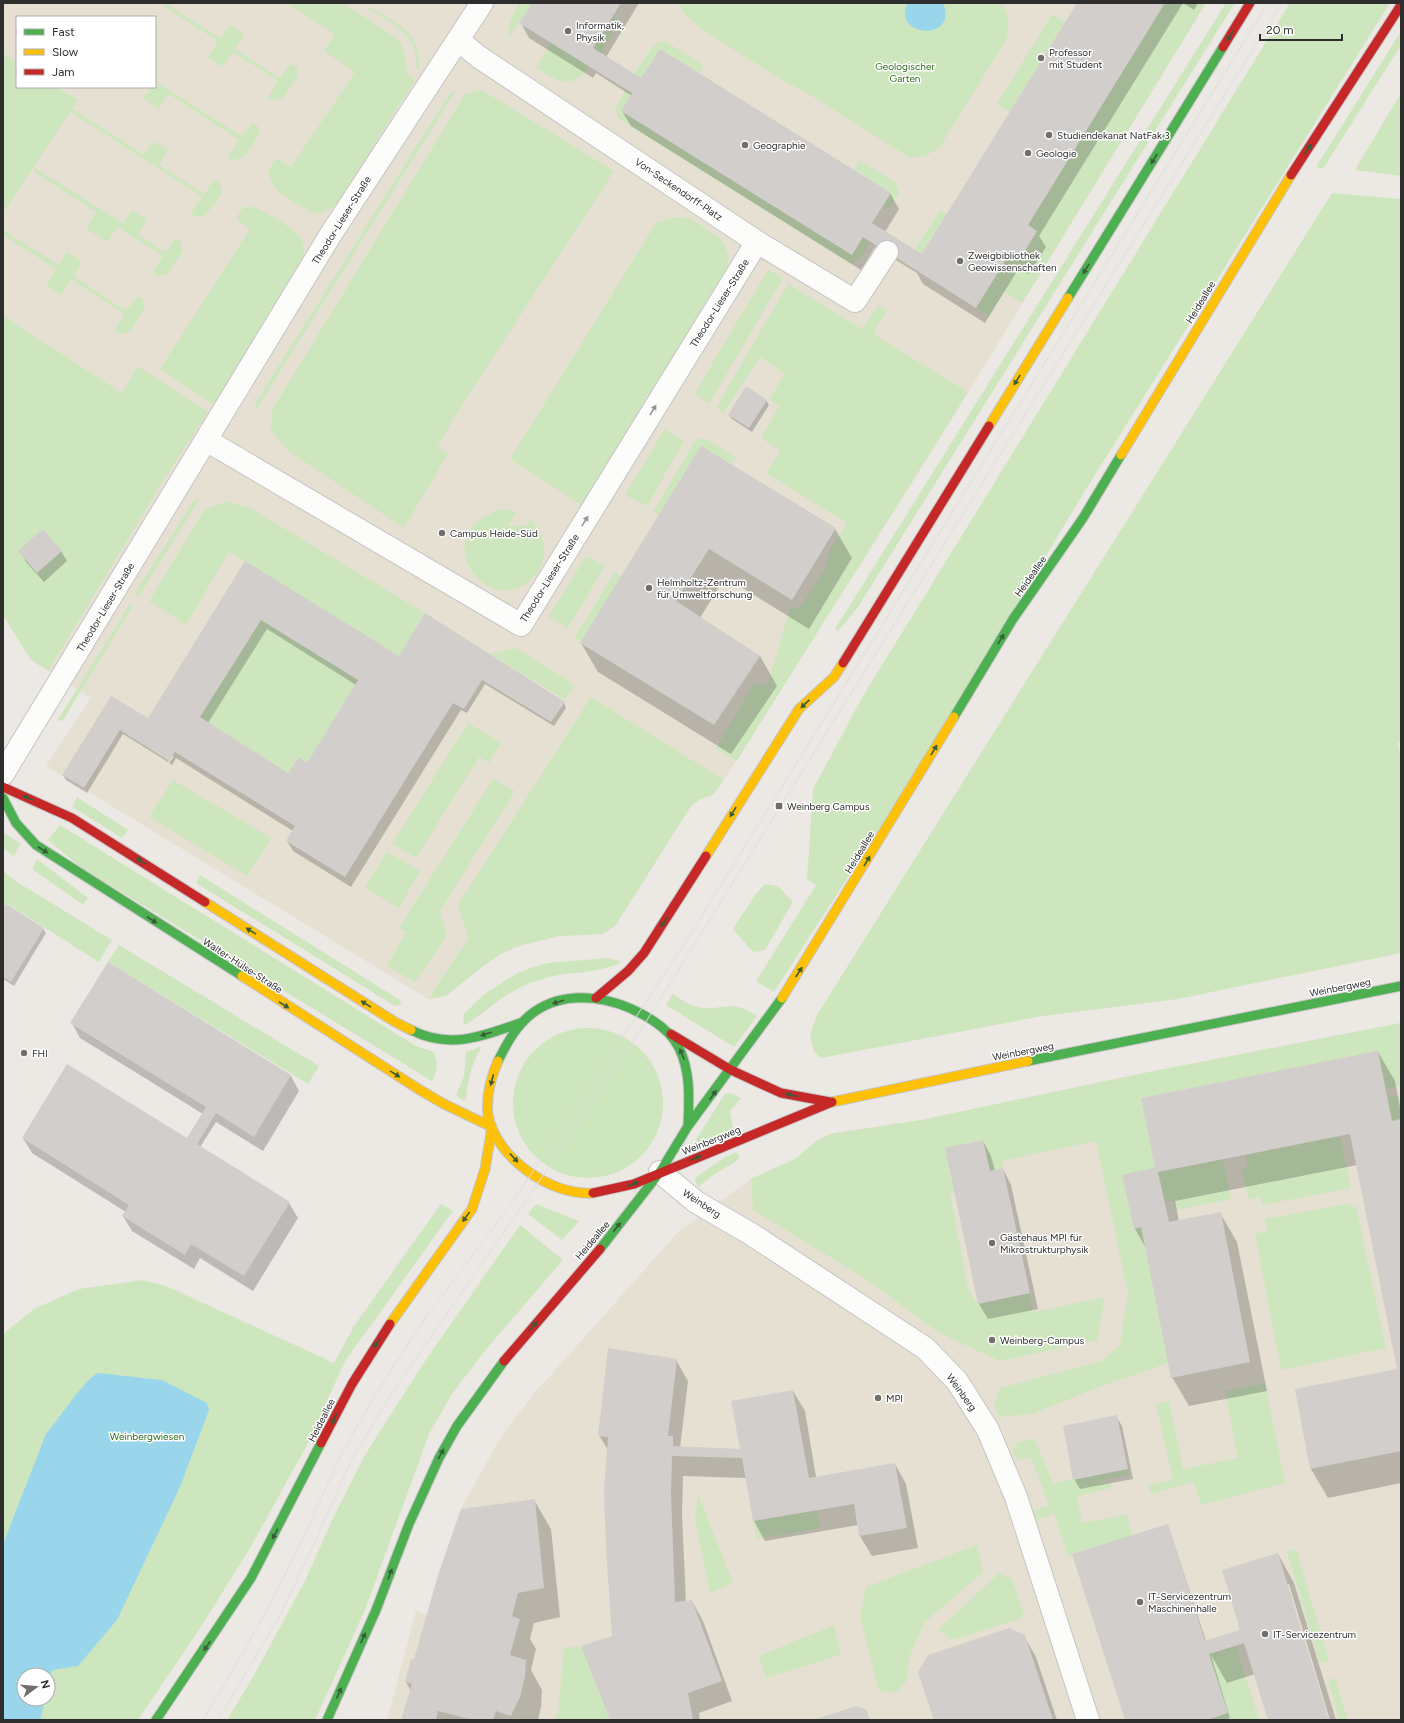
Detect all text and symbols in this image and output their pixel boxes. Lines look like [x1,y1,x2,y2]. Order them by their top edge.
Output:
legend [16,16,156,88]
scale bar [1260,16,1342,42]
place label: Informatik, Physik [576,19,624,44]
text: 20 m [1266,23,1294,37]
text: Fast [52,25,75,39]
marker: Informatik, Physik [563,26,573,36]
one-way arrow [1226,30,1233,42]
text: Slow [52,45,79,59]
place label: Professor mit Student [1049,46,1102,71]
marker: Professor mit Student [1036,53,1046,63]
park label: Geologischer Garten [875,60,935,85]
text: Jam [52,65,75,79]
place label: Studiendekanat NatFak 3 [1057,129,1170,142]
marker: Studiendekanat NatFak 3 [1044,130,1054,140]
place label: Geographie [753,139,806,152]
marker: Geographie [740,140,750,150]
one-way arrow [1304,144,1312,154]
place label: Geologie [1036,147,1077,160]
marker: Geologie [1023,148,1033,158]
one-way arrow [1150,154,1158,164]
street label: Von-Seckendorff-Platz [632,155,725,224]
street label: Theodor-Lieser-Straße [309,173,374,267]
place label: Zweigbibliothek Geowissenschaften [968,249,1057,274]
street label: Theodor-Lieser-Straße [687,256,752,350]
marker: Zweigbibliothek Geowissenschaften [955,256,965,266]
one-way arrow [1082,263,1089,275]
street label: Heideallee [1183,278,1218,326]
one-way arrow [1014,374,1021,386]
one-way arrow [650,404,657,416]
one-way arrow [582,515,589,527]
place label: Campus Heide-Süd [450,527,538,540]
marker: Campus Heide-Süd [437,528,447,538]
street label: Theodor-Lieser-Straße [517,531,582,625]
street label: Heideallee [1012,553,1050,599]
street label: Theodor-Lieser-Straße [74,560,137,654]
place label: Helmholtz-Zentrum für Umweltforschung [657,576,752,601]
marker: Helmholtz-Zentrum für Umweltforschung [644,583,654,593]
one-way arrow [998,633,1005,645]
one-way arrow [800,699,810,708]
one-way arrow [930,745,938,755]
one-way arrow [21,794,33,800]
place label: Weinberg Campus [787,800,870,813]
marker: Weinberg Campus [774,801,784,811]
one-way arrow [730,806,737,817]
street label: Heideallee [842,828,877,876]
one-way arrow [38,846,48,854]
one-way arrow [863,855,870,867]
one-way arrow [135,858,147,865]
one-way arrow [661,916,668,928]
one-way arrow [146,917,158,924]
one-way arrow [245,927,257,934]
street label: Walter-Hülse-Straße [200,935,285,996]
one-way arrow [795,967,803,977]
street label: Weinbergweg [1308,975,1372,1000]
one-way arrow [360,1000,372,1007]
one-way arrow [552,1000,564,1006]
one-way arrow [279,1001,290,1009]
one-way arrow [480,1032,492,1038]
street label: Weinbergweg [991,1039,1055,1064]
place label: FHI [32,1047,48,1060]
marker: FHI [19,1048,29,1058]
one-way arrow [679,1048,685,1059]
one-way arrow [389,1071,400,1078]
one-way arrow [489,1075,495,1087]
one-way arrow [708,1090,717,1101]
one-way arrow [785,1092,798,1098]
street label: Weinbergweg [680,1123,743,1158]
one-way arrow [510,1153,519,1164]
one-way arrow [690,1155,701,1161]
one-way arrow [627,1181,639,1187]
street label: Weinberg [680,1186,723,1221]
one-way arrow [462,1212,470,1223]
street label: Heideallee [572,1218,613,1263]
one-way arrow [612,1221,621,1232]
place label: Gästehaus MPI für Mikrostrukturphysik [1000,1231,1088,1256]
marker: Gästehaus MPI für Mikrostrukturphysik [987,1238,997,1248]
one-way arrow [528,1321,537,1331]
place label: Weinberg-Campus [1000,1334,1085,1347]
marker: Weinberg-Campus [987,1335,997,1345]
one-way arrow [373,1337,381,1348]
street label: Weinberg [944,1371,980,1414]
place label: MPI [886,1392,903,1405]
marker: MPI [873,1393,883,1403]
street label: Heideallee [305,1396,338,1444]
one-way arrow [331,1413,337,1425]
park label: Weinbergwiesen [110,1430,185,1443]
one-way arrow [438,1448,444,1460]
one-way arrow [271,1529,278,1540]
one-way arrow [387,1567,393,1579]
place label: IT-Servicezentrum Maschinenhalle [1148,1590,1231,1615]
marker: IT-Servicezentrum Maschinenhalle [1135,1597,1145,1607]
place label: IT-Servicezentrum [1273,1628,1356,1641]
marker: IT-Servicezentrum [1260,1629,1270,1639]
one-way arrow [360,1632,366,1644]
one-way arrow [203,1640,211,1651]
north arrow [16,1667,56,1707]
text: N [38,1678,53,1690]
one-way arrow [336,1687,342,1699]

